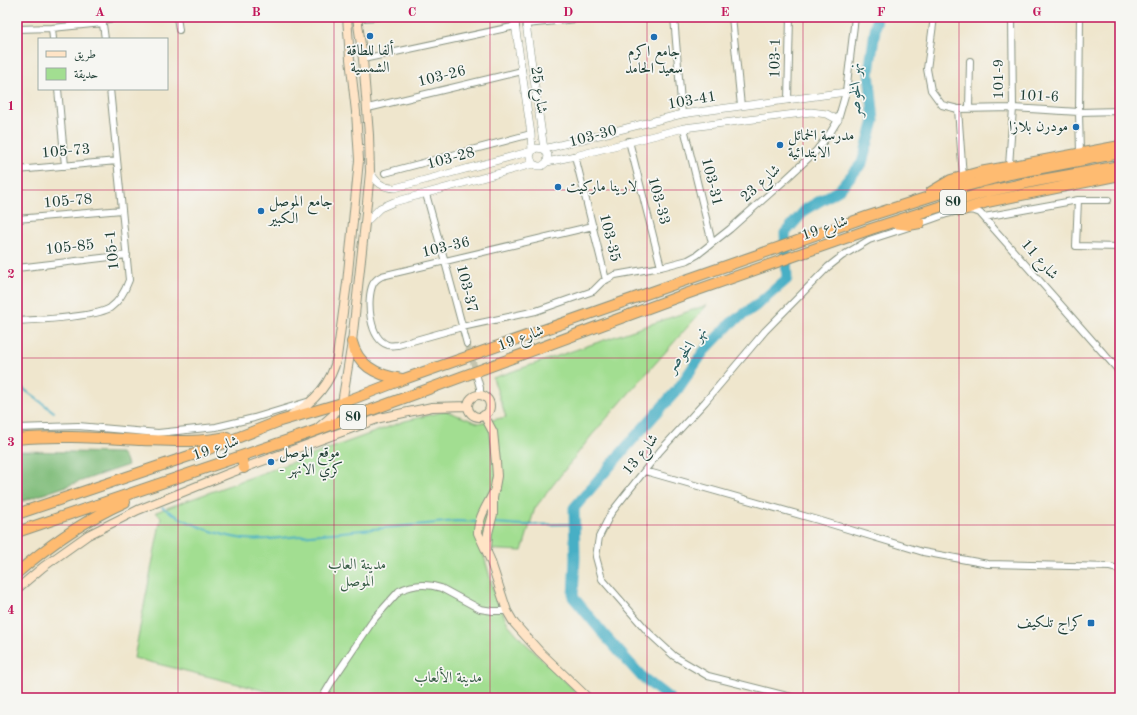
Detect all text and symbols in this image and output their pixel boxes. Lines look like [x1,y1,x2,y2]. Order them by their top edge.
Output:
text: A [95,6,105,19]
text: B [251,6,261,19]
text: C [408,6,416,19]
text: D [563,6,573,19]
text: E [721,6,730,19]
text: F [877,6,886,19]
text: G [1032,6,1042,19]
marker: ألفا للطاقة الشمسية [365,31,375,41]
marker: جامع اكرم سعيد الحامد [649,32,659,42]
legend [38,38,168,90]
street label: 103-1 [768,38,784,78]
place label: ألفا للطاقة الشمسية [347,39,394,76]
place label: جامع اكرم سعيد الحامد [625,43,683,77]
text: طريق [74,49,96,62]
street label: 101-9 [992,59,1007,99]
water label: نهر الخوصر [848,62,865,119]
street label: 103-26 [416,64,468,90]
street label: شارع 25 [523,65,549,115]
text: حديقة [74,69,98,82]
street label: 101-6 [1018,88,1060,106]
street label: 103-41 [667,89,717,113]
text: 1 [7,100,15,113]
place label: مودرن بلازا [1009,120,1068,135]
marker: مودرن بلازا [1071,122,1081,132]
street label: 103-30 [567,123,619,151]
place label: مدرسة الخمائل الابتدائية [788,129,854,161]
marker: مدرسة الخمائل الابتدائية [775,140,785,150]
street label: 105-73 [41,142,91,162]
street label: 103-28 [425,145,477,173]
street label: 103-31 [698,156,724,208]
street label: شارع 23 [738,162,786,208]
street label: 103-33 [644,175,672,227]
place label: لارينا ماركيت [566,179,637,196]
marker: لارينا ماركيت [553,182,563,192]
road number: 80 [940,190,966,214]
street label: 105-78 [43,192,93,212]
place label: جامع الموصل الكبير [267,195,333,227]
marker: جامع الموصل الكبير [256,206,266,216]
street label: 103-35 [596,212,622,264]
street label: شارع 19 [800,214,851,248]
street label: 105-1 [103,229,123,271]
street label: 103-36 [420,235,472,261]
street label: شارع 11 [1015,237,1060,286]
street label: 105-85 [45,238,95,258]
street label: 103-37 [453,263,479,315]
text: 2 [7,268,15,281]
street label: شارع 19 [496,324,547,358]
water label: نهر الخوصر [663,324,712,378]
road number: 80 [340,405,366,429]
street label: شارع 13 [620,432,665,481]
street label: شارع 19 [191,434,242,468]
text: 3 [7,436,15,449]
place label: موقع الموصل - كري الانهر [279,446,343,481]
marker: موقع الموصل - كري الانهر [266,457,276,467]
park label: مدينة العاب الموصل [328,558,386,592]
text: 4 [7,604,15,617]
place label: كراج تلكيف [1017,614,1083,635]
marker: كراج تلكيف [1086,618,1096,628]
park label: مدينة الألعاب [414,666,482,687]

